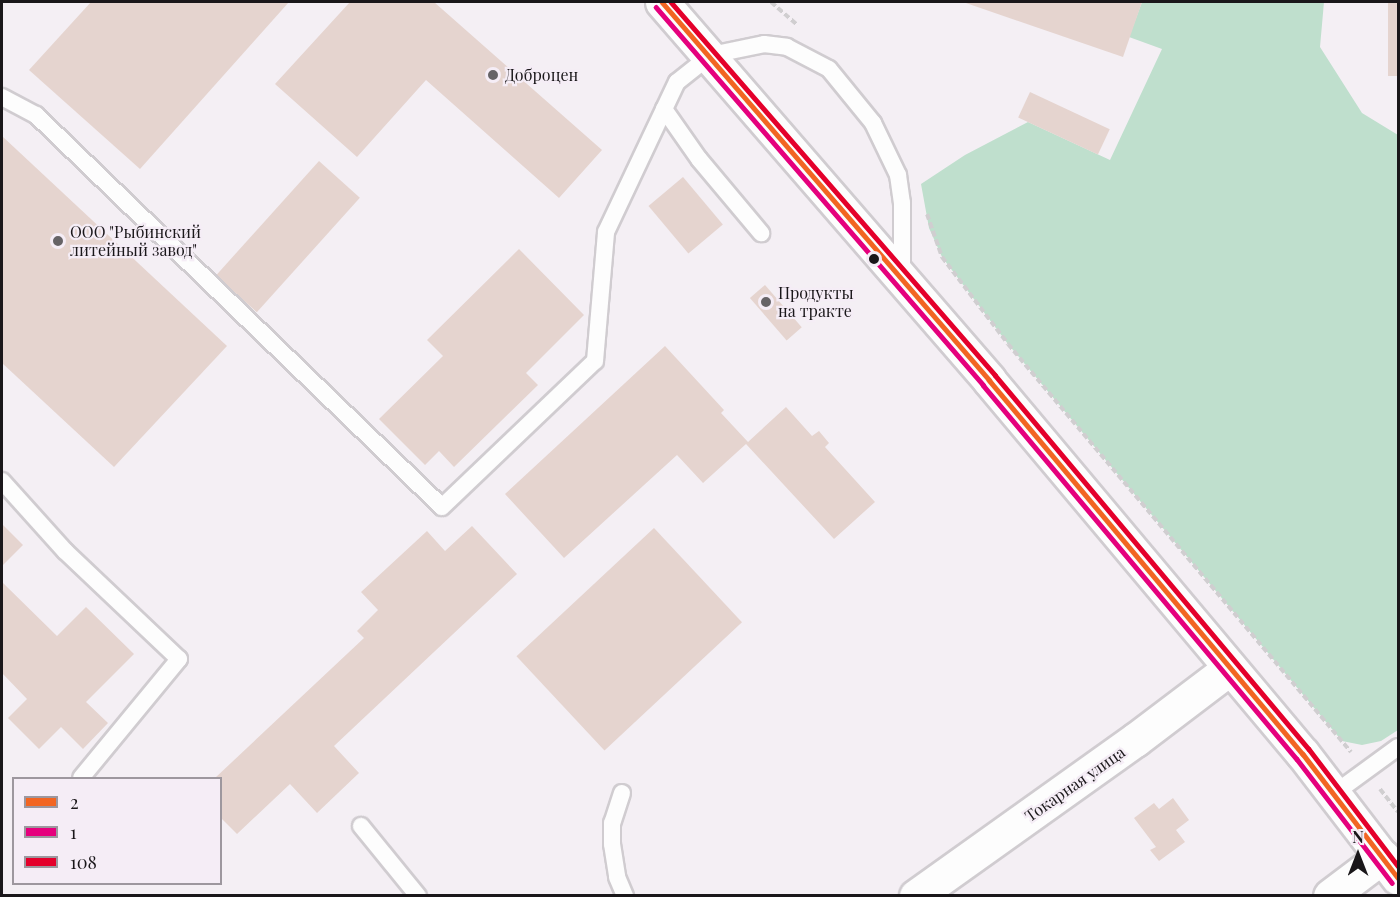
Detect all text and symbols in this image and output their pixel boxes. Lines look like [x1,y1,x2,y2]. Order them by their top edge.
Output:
place label: Доброцен [505,65,578,85]
marker: Доброцен [486,68,500,82]
place label: ООО "Рыбинский литейный завод" [70,222,201,260]
marker: ООО "Рыбинский литейный завод" [51,234,65,248]
unlabelled marker [868,253,880,265]
place label: Продукты на тракте [778,283,854,321]
marker: Продукты на тракте [759,295,773,309]
street label: Токарная улица [1021,742,1129,826]
legend [12,777,222,885]
text: 2 [70,790,79,814]
text: 1 [70,820,77,844]
north arrow [1328,825,1388,885]
text: N [1352,826,1364,847]
text: 108 [70,850,97,874]

